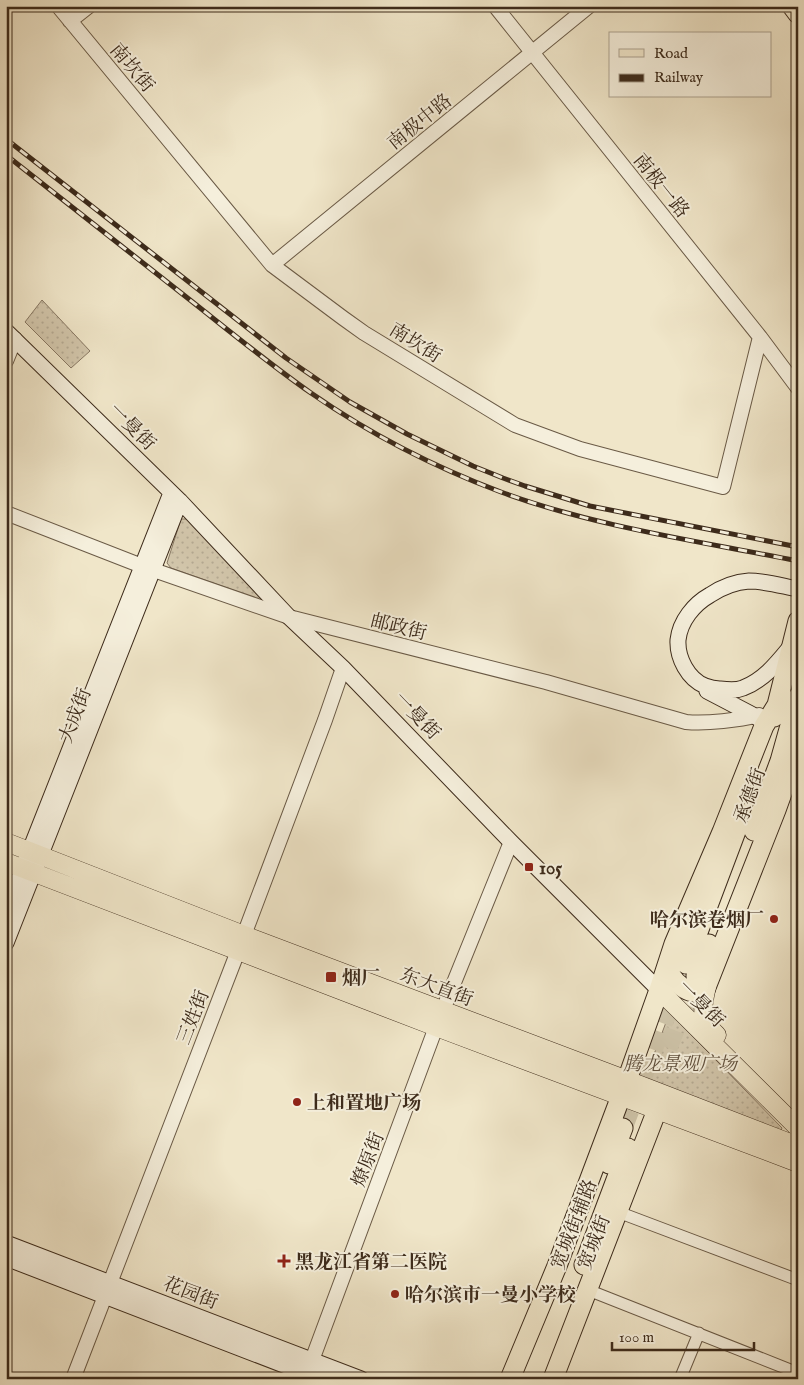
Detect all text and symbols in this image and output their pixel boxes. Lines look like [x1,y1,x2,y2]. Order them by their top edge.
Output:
legend [609,32,772,98]
street label: 南坎街 [104,39,159,98]
text: Road [654,44,689,63]
text: Railway [654,68,704,87]
street label: 南极中路 [383,89,457,156]
street label: 南极一路 [627,149,694,223]
street label: 南坎街 [384,318,445,369]
street label: 一曼街 [103,399,160,456]
street label: 邮政街 [368,609,429,646]
street label: 大成街 [54,685,97,747]
street label: 一曼街 [388,688,445,745]
street label: 承德街 [730,765,772,827]
place label: 105 [539,857,562,881]
marker: 105 [523,861,535,873]
place label: 哈尔滨卷烟厂 [650,909,764,933]
marker: 哈尔滨卷烟厂 [768,913,780,925]
street label: 东大直街 [396,963,476,1013]
place label: 烟厂 [342,967,380,991]
marker: 烟厂 [324,970,338,984]
street label: 一曼街 [672,976,729,1033]
street label: 三姓街 [172,987,215,1049]
park label: 腾龙景观广场 [623,1053,739,1077]
place label: 上和置地广场 [307,1092,421,1116]
marker: 上和置地广场 [291,1096,303,1108]
street label: 燎原街 [347,1129,390,1191]
street label: 宽城街辅路 [545,1176,601,1272]
street label: 宽城街 [572,1211,614,1273]
place label: 黑龙江省第二医院 [295,1251,447,1275]
marker: 黑龙江省第二医院 [277,1254,291,1268]
street label: 花园街 [159,1272,221,1315]
place label: 哈尔滨市一曼小学校 [405,1284,576,1308]
marker: 哈尔滨市一曼小学校 [389,1288,401,1300]
scale bar [612,1320,754,1352]
text: 100 m [619,1328,655,1347]

